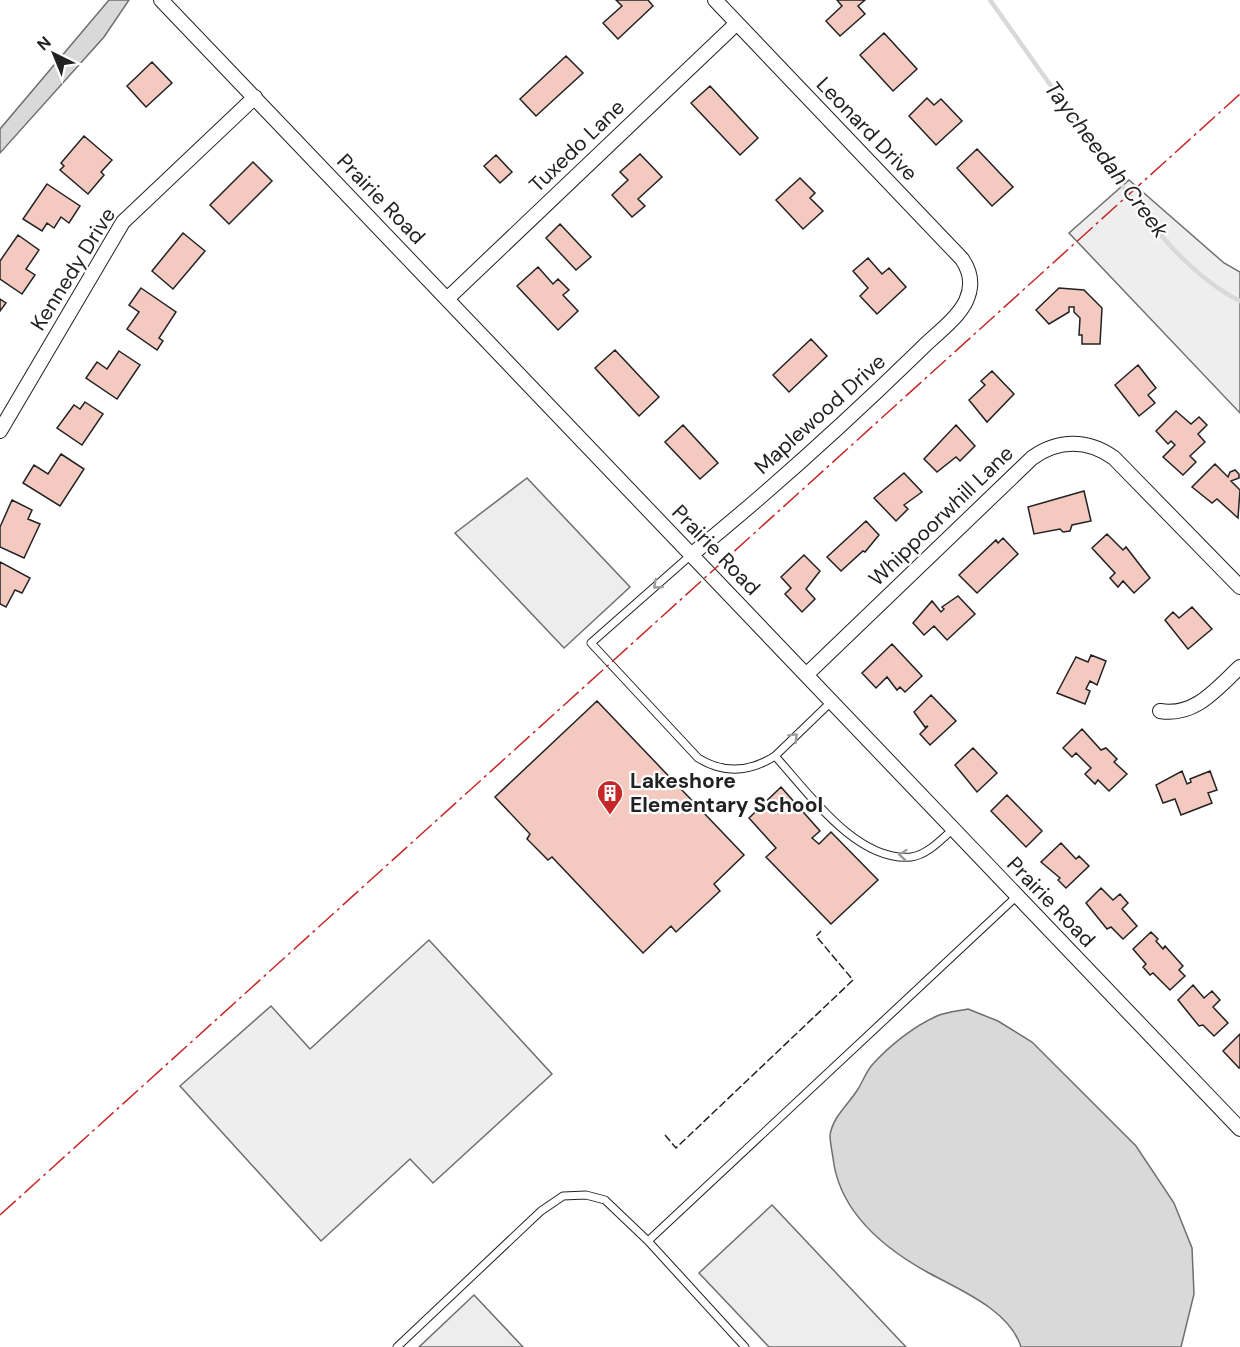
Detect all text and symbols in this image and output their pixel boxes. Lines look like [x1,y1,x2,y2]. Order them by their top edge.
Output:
north arrow [24,24,84,84]
text: N [33,32,56,55]
street label: Leonard Drive [810,71,924,187]
water label: Taycheedah Creek [1038,75,1176,244]
street label: Tuxedo Lane [523,93,631,199]
street label: Prairie Road [331,148,431,250]
street label: Kennedy Drive [24,202,122,336]
street label: Maplewood Drive [748,348,892,480]
street label: Whippoorwhill Lane [863,440,1019,592]
street label: Prairie Road [666,499,766,601]
one-way arrow [654,578,664,589]
one-way arrow [787,733,798,744]
place label: Lakeshore Elementary School [630,767,823,819]
building icon: Lakeshore Elementary School [595,778,625,816]
one-way arrow [899,849,908,862]
street label: Prairie Road [1001,851,1101,953]

